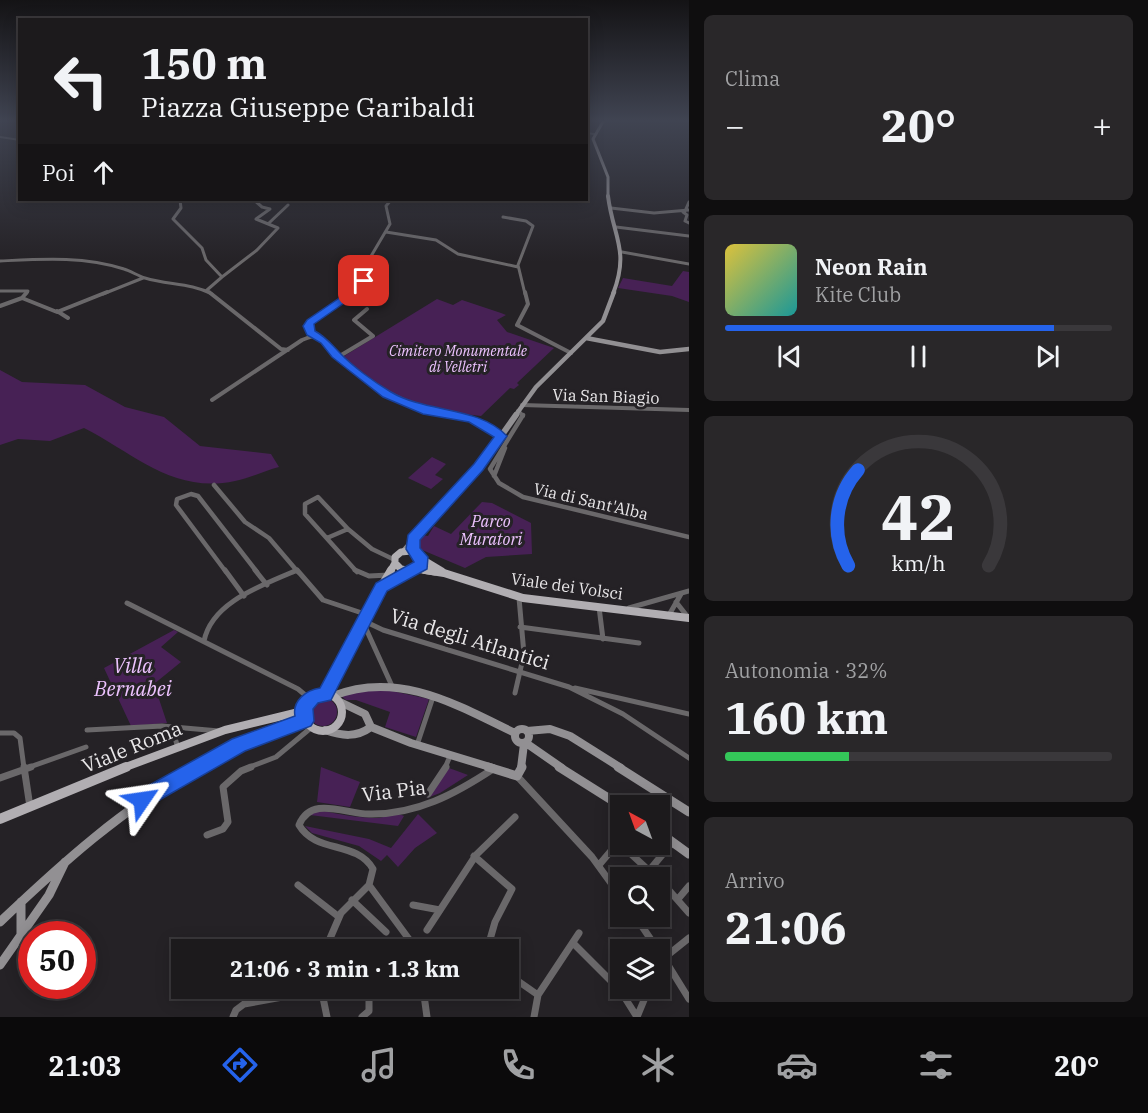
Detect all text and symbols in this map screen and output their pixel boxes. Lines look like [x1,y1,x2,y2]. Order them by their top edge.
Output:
text: 150 m [141,36,267,91]
icon: left [42,42,120,120]
text: Clima [725,65,780,92]
text: Piazza Giuseppe Garibaldi [141,89,475,124]
text: 20° [881,96,956,154]
text: − [725,104,745,147]
text: + [1092,104,1112,147]
icon: ahead [87,156,120,189]
text: Poi [42,158,75,187]
text: Neon Rain [815,252,928,281]
pin [338,255,389,306]
icon: arrive [347,264,380,297]
text: Kite Club [815,281,901,308]
icon: previous [773,340,806,373]
icon: pause [902,340,935,373]
icon: next [1031,340,1064,373]
park label: Cimitero Monumentale di Velletri [389,342,528,376]
street label: Via San Biagio [552,384,660,408]
text: 42 [881,476,956,557]
street label: Via di Sant'Alba [532,478,651,524]
park label: Parco Muratori [459,511,522,549]
text: km/h [891,549,946,577]
street label: Viale dei Volsci [510,568,624,604]
street label: Via degli Atlantici [387,601,553,676]
park label: Villa Bernabei [93,652,172,702]
text: Autonomia · 32% [725,657,887,684]
text: 160 km [725,688,888,746]
street label: Viale Roma [78,714,186,779]
position arrow [110,768,174,832]
street label: Via Pia [360,773,428,808]
north arrow [610,795,670,855]
map controls [610,795,670,999]
button: search [610,867,670,927]
text: Arrivo [725,867,785,894]
text: 21:06 [725,898,847,956]
speed limit sign: 50 [18,921,96,999]
button: layers [610,939,670,999]
text: 21:06 · 3 min · 1.3 km [230,954,460,983]
icon: directions [219,1044,261,1086]
icon: music [358,1044,400,1086]
icon: phone [497,1044,539,1086]
icon: climate [637,1044,679,1086]
icon: car [776,1044,818,1086]
icon: filters [915,1044,957,1086]
text: 21:03 [49,1048,122,1083]
text: 20° [1054,1048,1099,1083]

